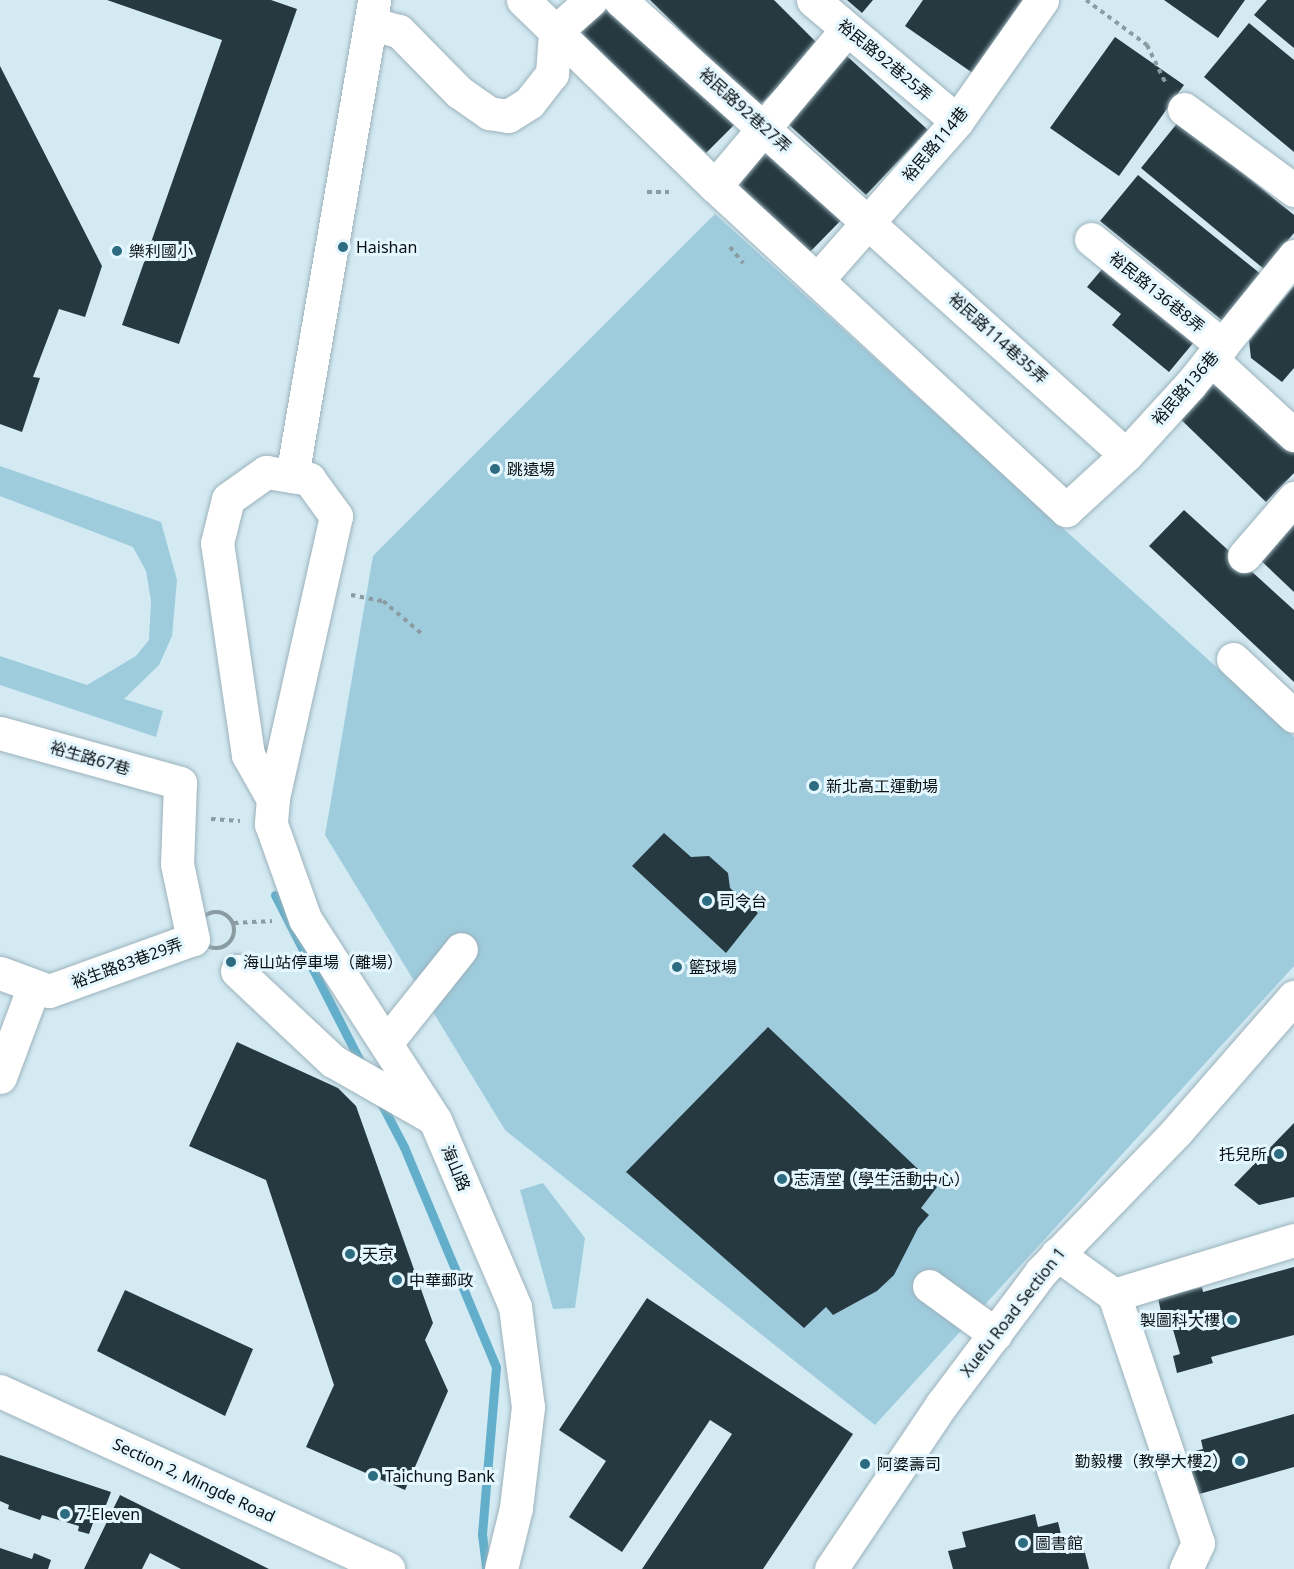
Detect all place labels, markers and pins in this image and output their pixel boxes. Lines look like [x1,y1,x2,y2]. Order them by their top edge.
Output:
place label: Haishan [356,237,417,257]
marker: Haishan [334,238,352,256]
place label: 樂利國小 [129,241,193,261]
marker: 樂利國小 [110,244,124,258]
place label: 跳遠場 [507,459,555,479]
marker: 跳遠場 [488,462,502,476]
place label: 新北高工運動場 [826,776,938,796]
marker: 新北高工運動場 [807,779,821,793]
place label: 司令台 [719,891,767,911]
marker: 司令台 [700,894,714,908]
place label: 海山站停車場（離場） [243,952,403,972]
marker: 海山站停車場（離場） [224,955,238,969]
place label: 籃球場 [689,957,737,977]
marker: 籃球場 [670,960,684,974]
place label: 托兒所 [1219,1144,1267,1164]
marker: 托兒所 [1272,1147,1286,1161]
place label: 志清堂（學生活動中心） [794,1169,970,1189]
marker: 志清堂（學生活動中心） [775,1172,789,1186]
place label: 天京 [362,1244,394,1264]
marker: 天京 [343,1247,357,1261]
place label: 中華郵政 [409,1270,473,1290]
marker: 中華郵政 [390,1273,404,1287]
place label: 製圖科大樓 [1140,1310,1220,1330]
marker: 製圖科大樓 [1225,1313,1239,1327]
place label: 勤毅樓（教學大樓2） [1075,1451,1228,1471]
place label: 阿婆壽司 [877,1454,941,1474]
marker: 勤毅樓（教學大樓2） [1233,1454,1247,1468]
marker: 阿婆壽司 [858,1457,872,1471]
place label: Taichung Bank [385,1466,495,1486]
marker: Taichung Bank [366,1469,380,1483]
place label: 7-Eleven [77,1504,140,1524]
marker: 7-Eleven [58,1507,72,1521]
place label: 圖書館 [1035,1533,1083,1553]
marker: 圖書館 [1016,1536,1030,1550]

